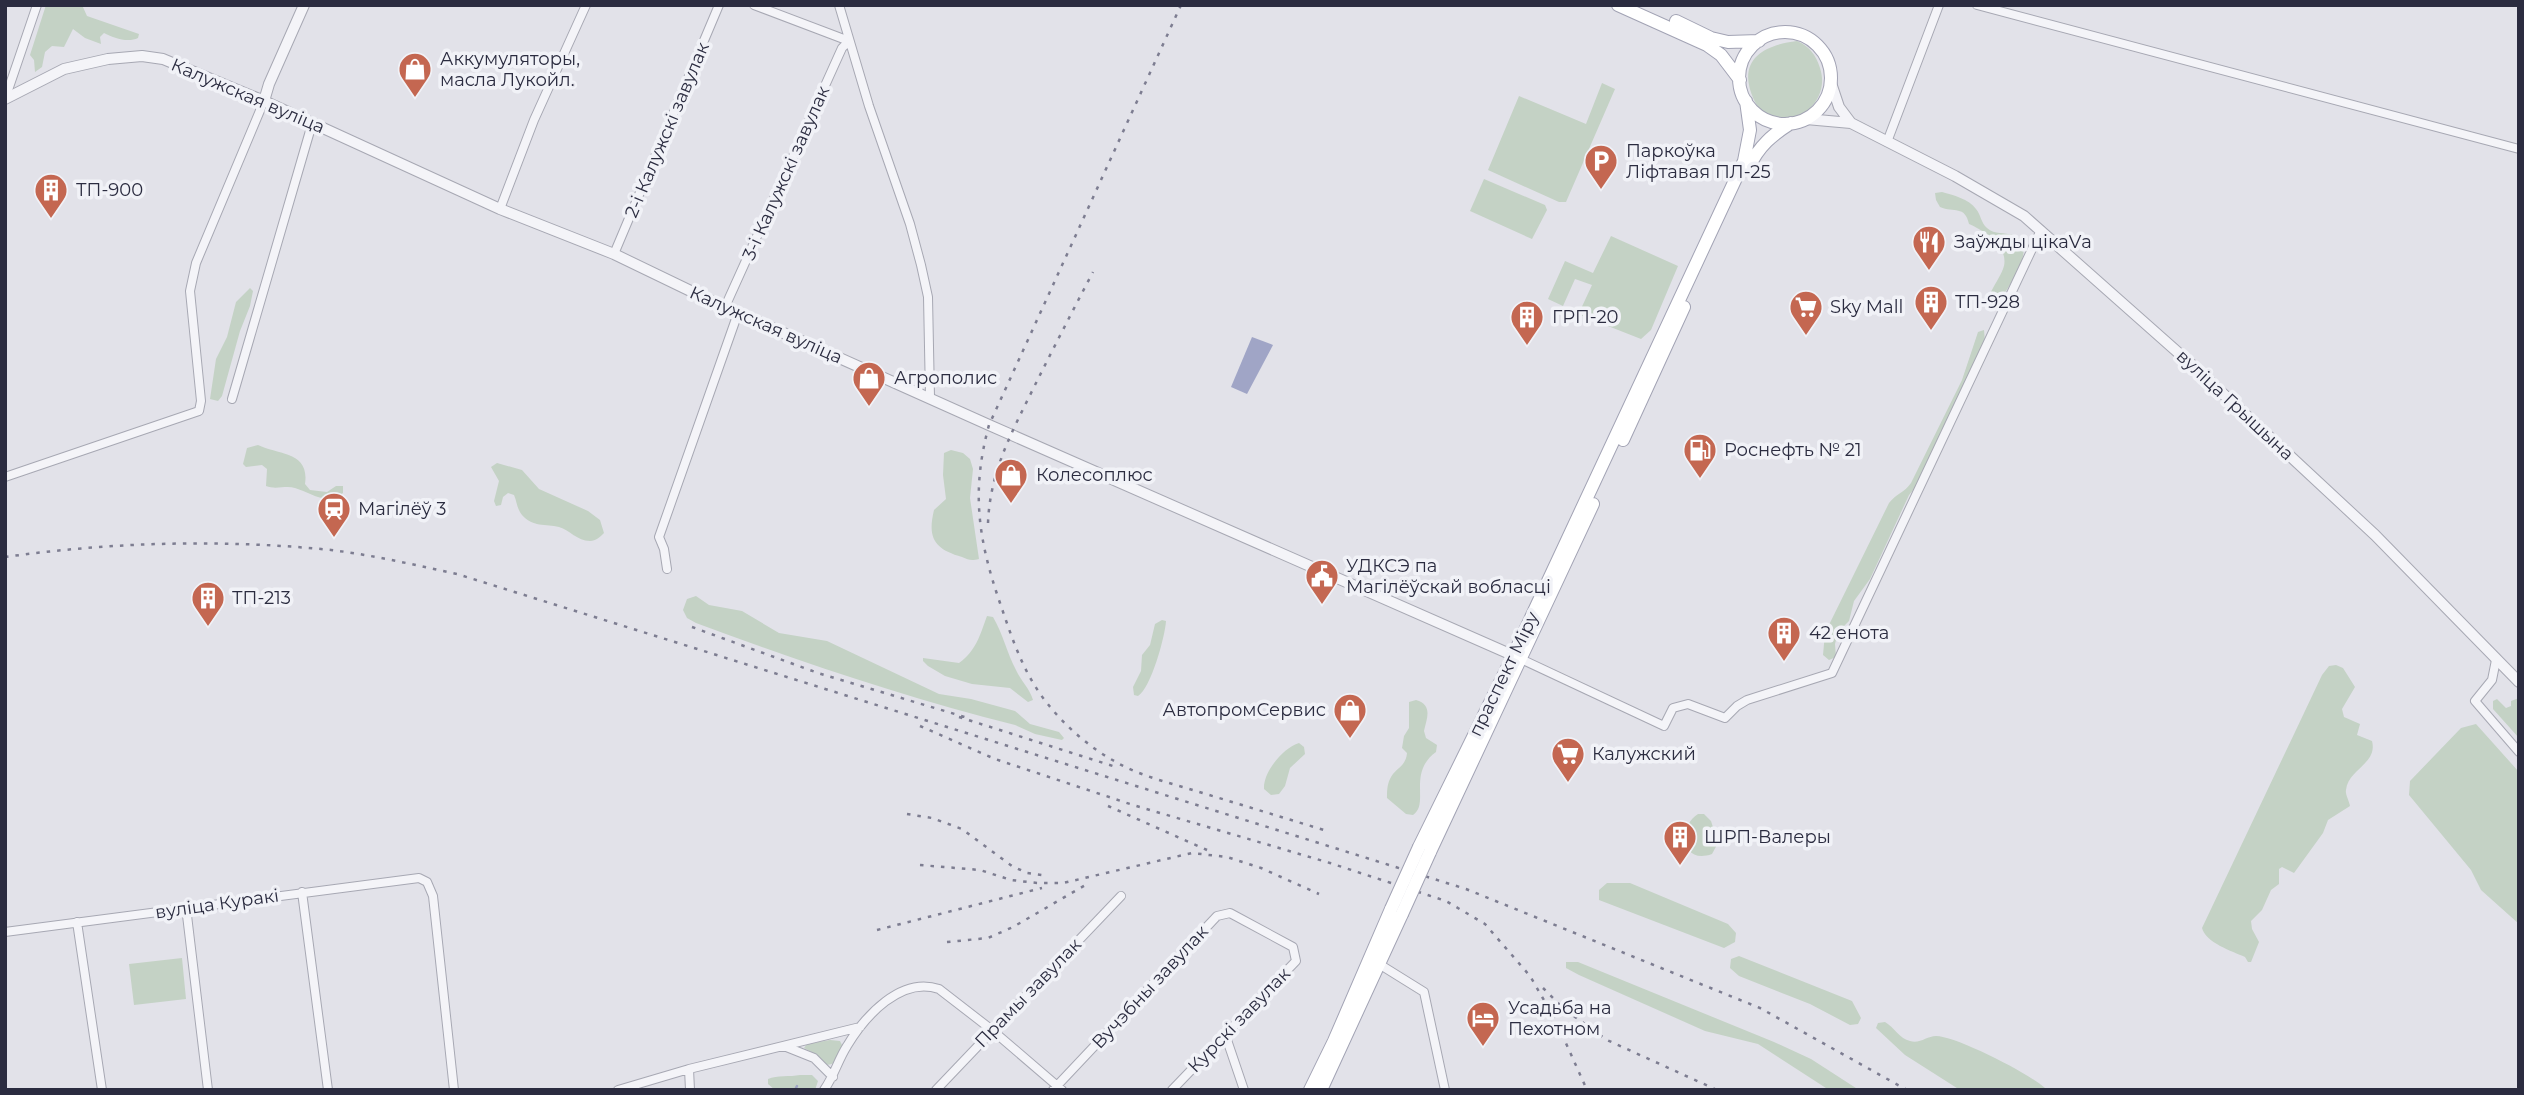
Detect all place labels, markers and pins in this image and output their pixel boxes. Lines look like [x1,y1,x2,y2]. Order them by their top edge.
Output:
place label: Аккумуляторы, масла Лукойл. [440,48,580,91]
shop icon: Аккумуляторы, масла Лукойл. [396,50,434,99]
place label: Паркоўка Ліфтавая ПЛ-25 [1626,140,1771,183]
parking icon: Паркоўка Ліфтавая ПЛ-25 [1582,142,1620,191]
building icon: ТП-900 [32,171,70,220]
place label: ТП-900 [76,179,143,201]
restaurant icon: Заўжды цікаVа [1910,223,1948,272]
place label: Заўжды цікаVа [1954,231,2092,253]
building icon: ТП-928 [1912,283,1950,332]
supermarket icon: Sky Mall [1787,288,1825,337]
place label: ТП-928 [1955,291,2020,313]
place label: Sky Mall [1830,296,1903,318]
building icon: ГРП-20 [1508,298,1546,347]
place label: ГРП-20 [1552,306,1618,328]
shop icon: Агрополис [850,359,888,408]
place label: Агрополис [894,367,997,389]
fuel station icon: Роснефть № 21 [1681,431,1719,480]
place label: Роснефть № 21 [1724,439,1862,461]
shop icon: Колесоплюс [992,456,1030,505]
place label: Колесоплюс [1036,464,1153,486]
station icon: Магілёў 3 [315,490,353,539]
place label: Магілёў 3 [358,498,447,520]
place label: УДКСЭ па Магілёўскай вобласці [1346,555,1551,598]
public building icon: УДКСЭ па Магілёўскай вобласці [1303,557,1341,606]
building icon: ТП-213 [189,579,227,628]
place label: ТП-213 [232,587,291,609]
building icon: 42 енота [1765,614,1803,663]
place label: 42 енота [1809,622,1889,644]
shop icon: АвтопромСервис [1331,691,1369,740]
place label: АвтопромСервис [1163,699,1326,721]
supermarket icon: Калужский [1549,735,1587,784]
place label: Калужский [1592,743,1696,765]
building icon: ШРП-Валеры [1661,818,1699,867]
place label: ШРП-Валеры [1704,826,1831,848]
place label: Усадьба на Пехотном [1508,997,1611,1040]
hotel icon: Усадьба на Пехотном [1464,999,1502,1048]

